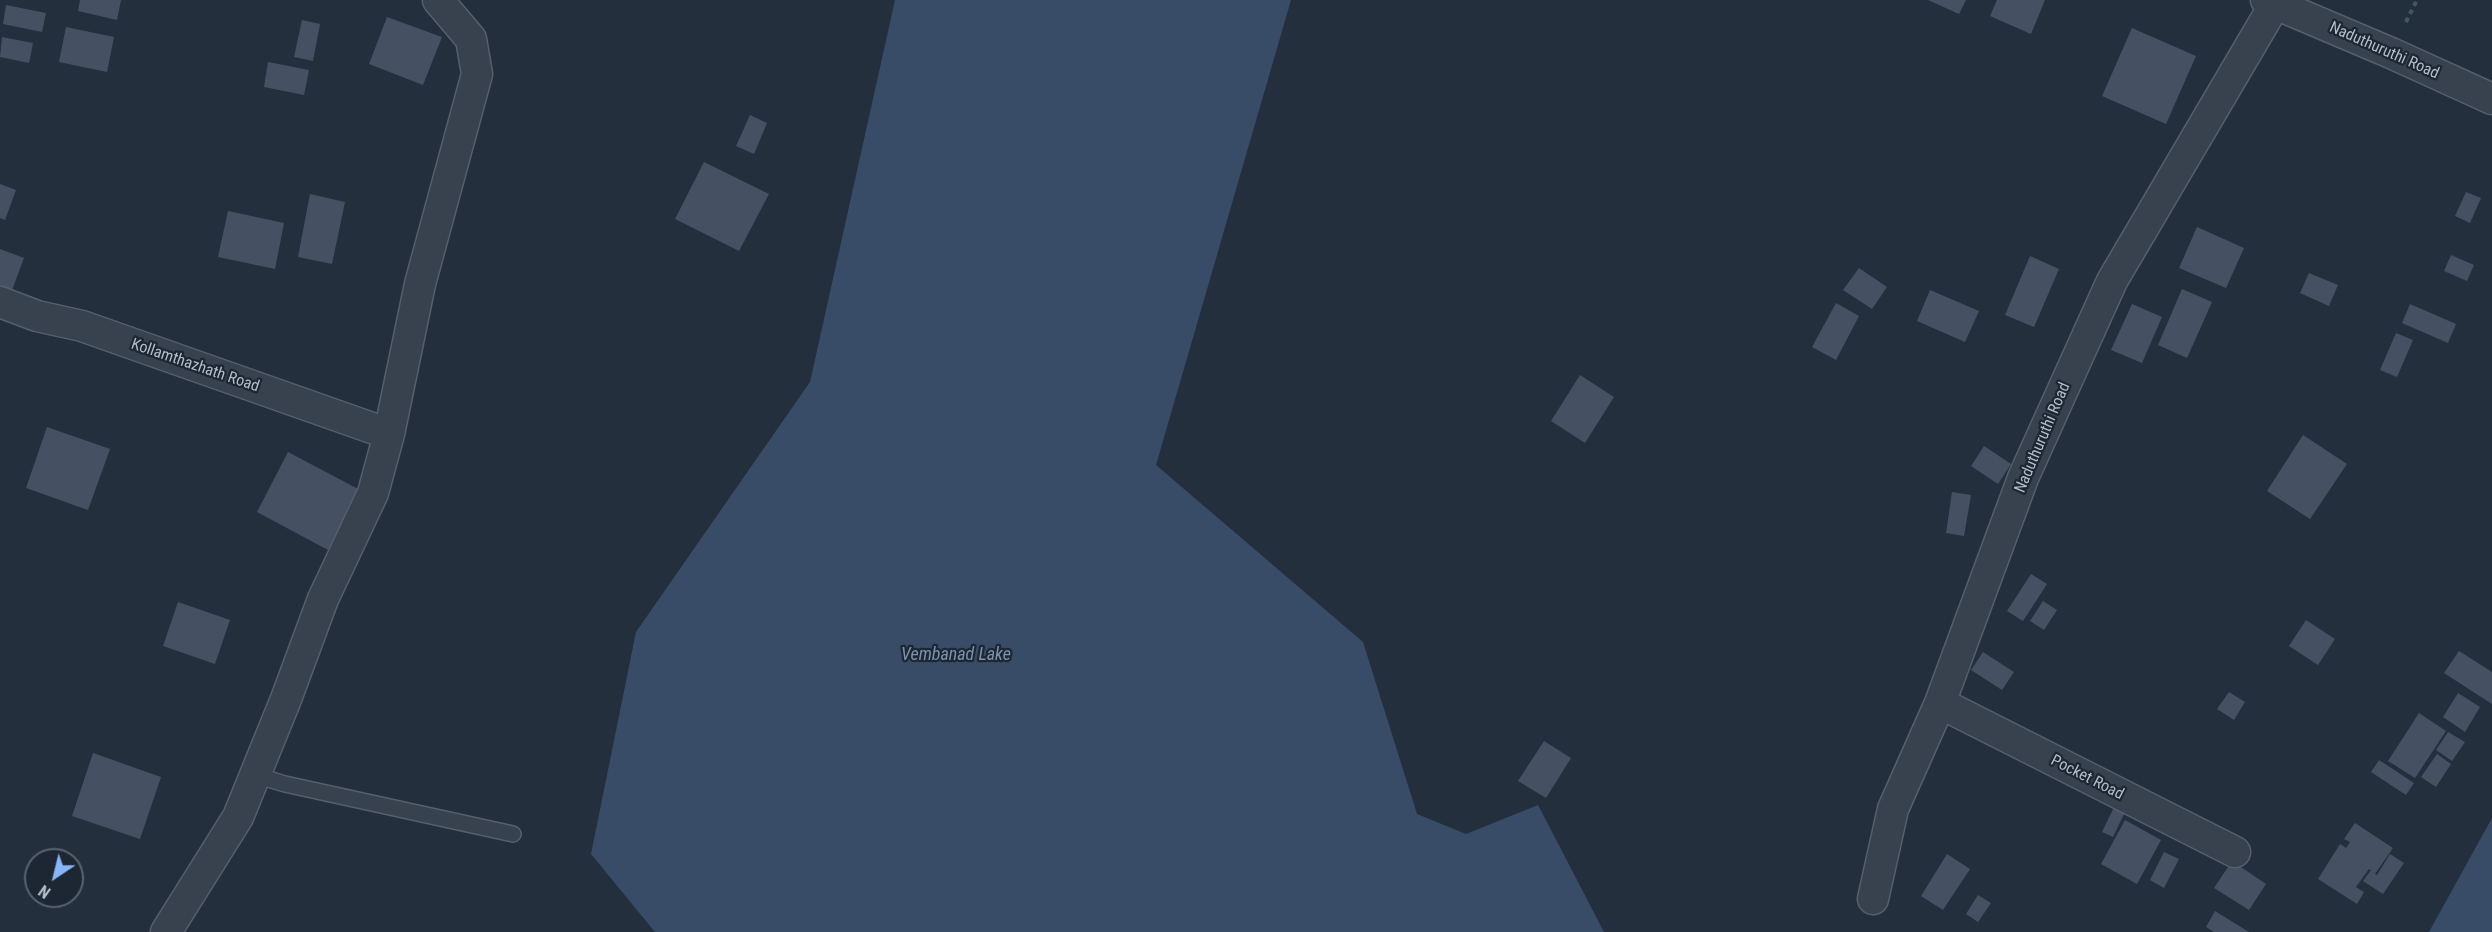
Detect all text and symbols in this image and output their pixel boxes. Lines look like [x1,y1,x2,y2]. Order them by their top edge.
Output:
street label: Naduthuruthi Road [2326,18,2442,84]
street label: Kollamthazhath Road [128,335,262,397]
street label: Naduthuruthi Road [2011,380,2075,496]
water label: Vembanad Lake [901,644,1011,666]
street label: Pocket Road [2047,751,2127,805]
north arrow [24,848,84,908]
text: N [35,881,54,902]

